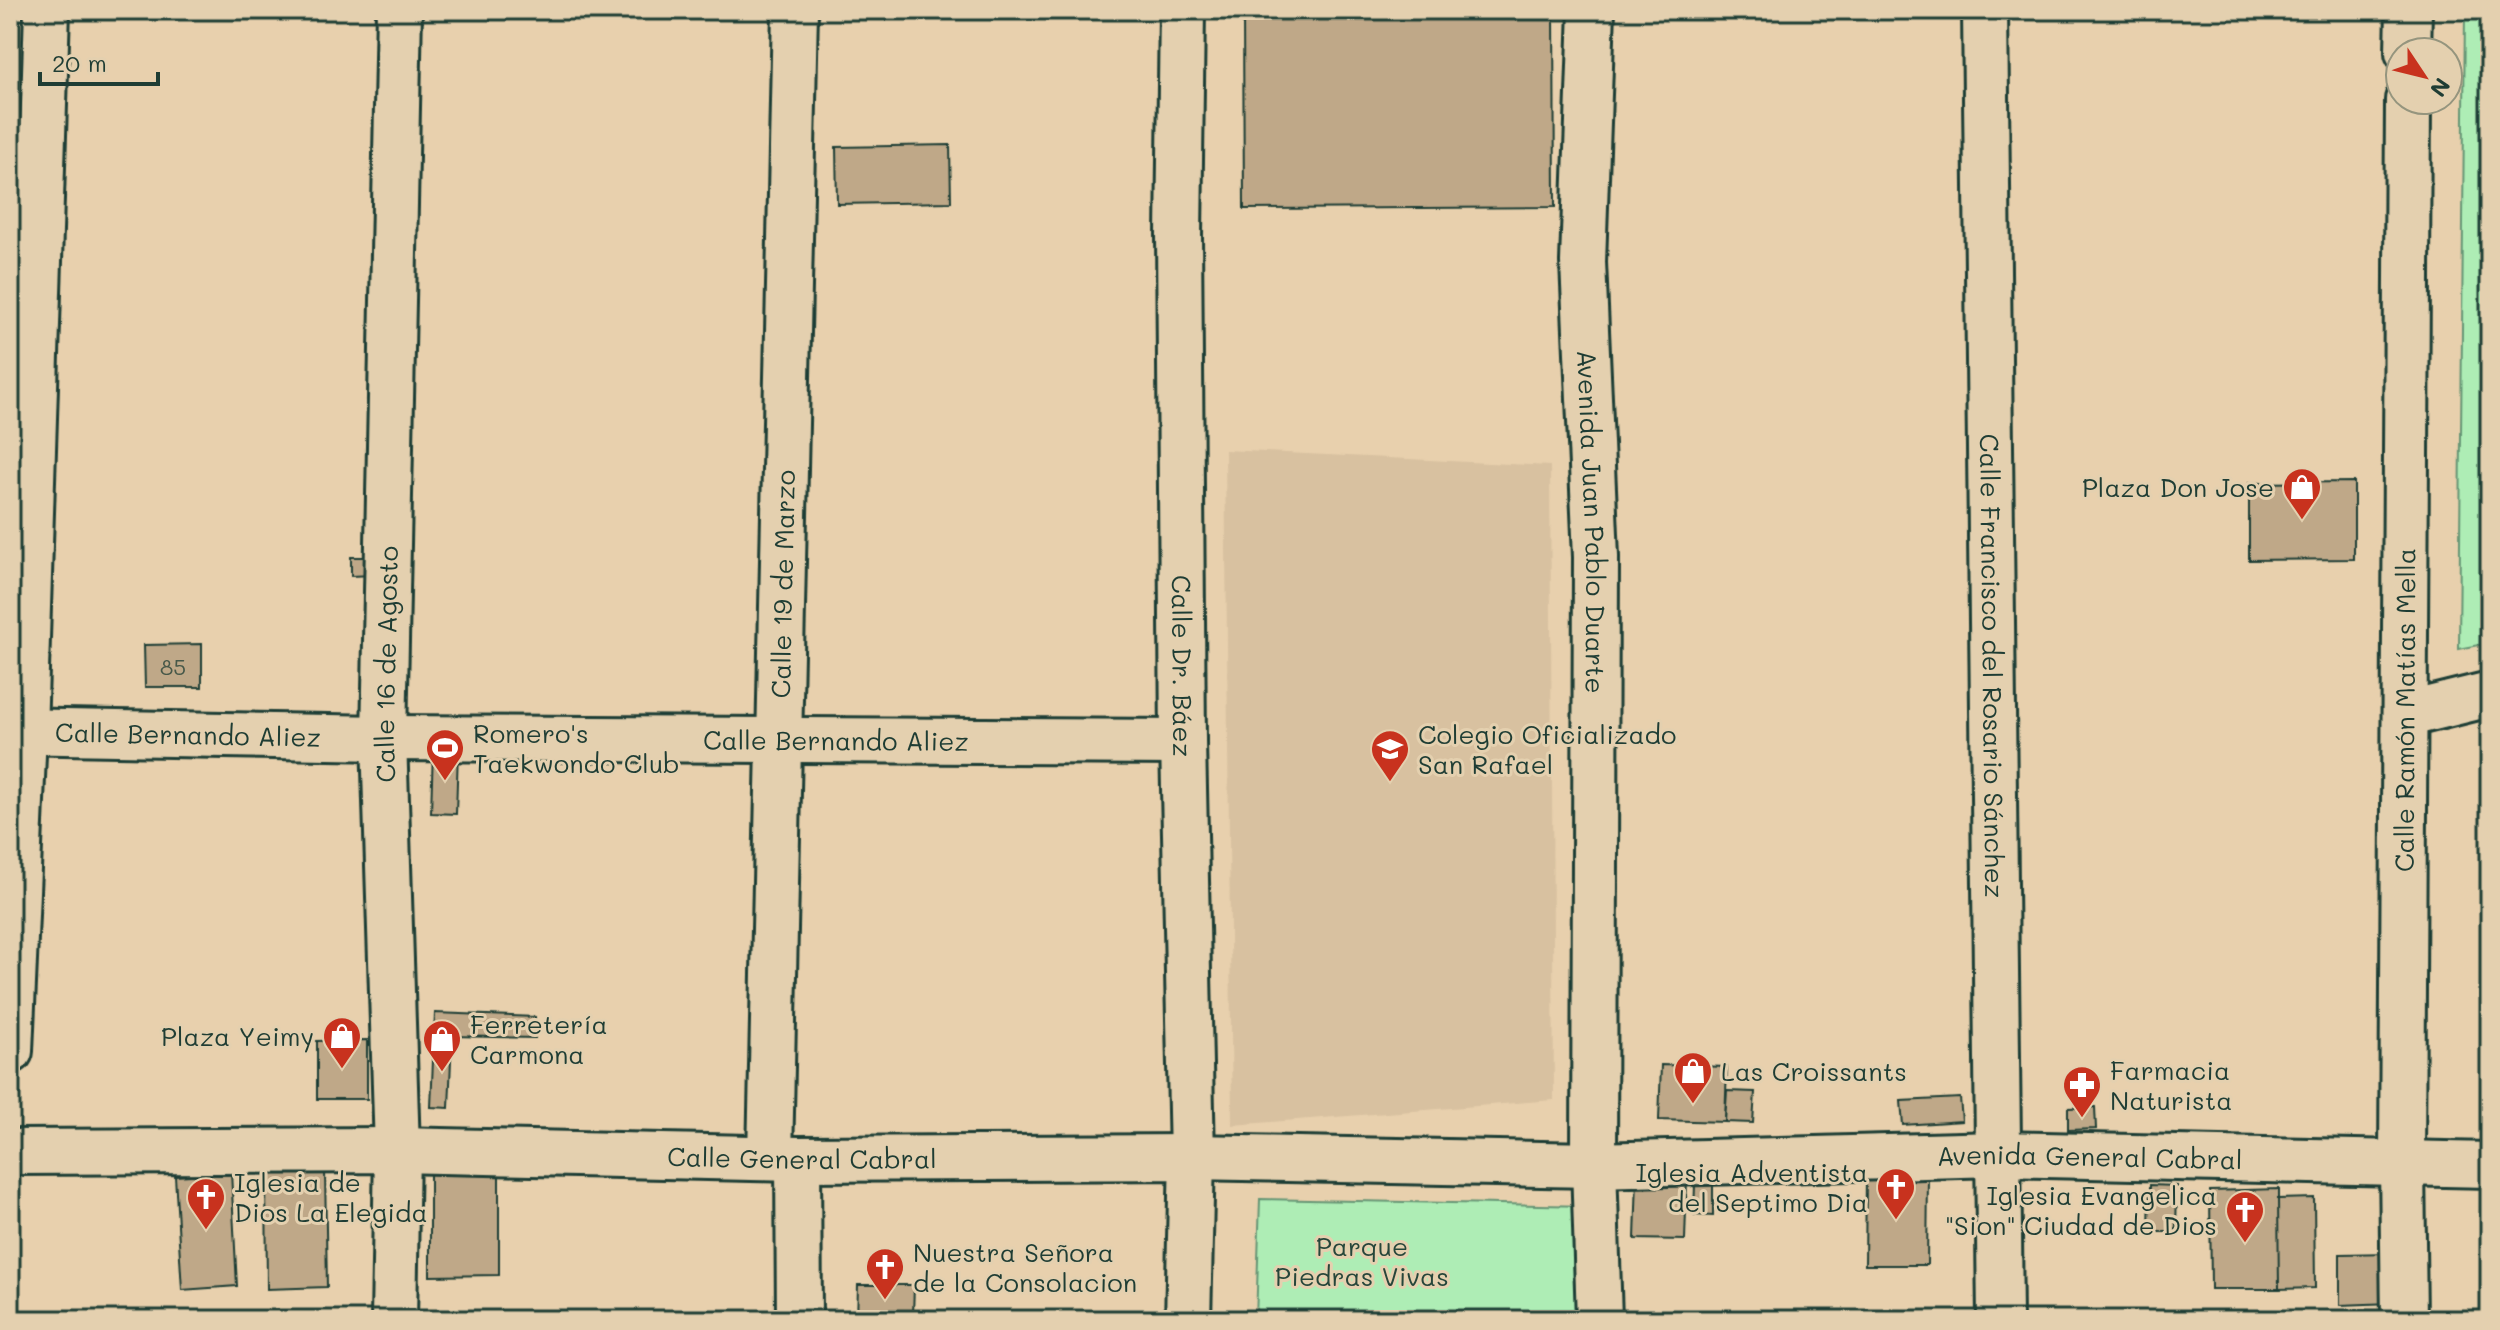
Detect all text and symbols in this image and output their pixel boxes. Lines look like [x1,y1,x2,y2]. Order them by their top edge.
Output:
scale bar [40,36,158,86]
north arrow [2384,36,2464,116]
text: 20 m [52,47,107,78]
text: N [2424,73,2457,103]
street label: Avenida Juan Pablo Duarte [1570,349,1613,694]
street label: Calle Francisco del Rosario Sánchez [1973,434,2012,898]
shop icon: Plaza Don Jose [2281,466,2323,521]
street label: Calle 19 de Marzo [763,470,802,699]
place label: Plaza Don Jose [2082,470,2274,504]
street label: Calle 16 de Agosto [367,545,405,783]
street label: Calle Ramón Matías Mella [2387,548,2422,872]
street label: Calle Dr. Báez [1165,575,1200,757]
house number: 85 [160,652,186,681]
street label: Calle Bernando Aliez [55,715,321,754]
place label: Romero's Taekwondo Club [473,716,680,780]
place label: Colegio Oficializado San Rafael [1418,717,1677,781]
street label: Calle Bernando Aliez [703,723,969,758]
sports icon: Romero's Taekwondo Club [424,727,466,782]
school or university icon: Colegio Oficializado San Rafael [1369,728,1411,783]
place label: Ferretería Carmona [470,1007,608,1071]
shop icon: Plaza Yeimy [321,1015,363,1070]
shop icon: Ferretería Carmona [421,1018,463,1073]
place label: Plaza Yeimy [161,1019,314,1053]
shop icon: Las Croissants [1672,1050,1714,1105]
place label: Farmacia Naturista [2110,1053,2232,1117]
place label: Las Croissants [1721,1054,1907,1088]
pharmacy icon: Farmacia Naturista [2061,1064,2103,1119]
street label: Avenida General Cabral [1936,1137,2243,1176]
street label: Calle General Cabral [667,1139,937,1176]
place label: Iglesia Adventista del Septimo Dia [1635,1155,1868,1219]
place label: Iglesia de Dios La Elegida [234,1165,428,1229]
church icon: Iglesia Adventista del Septimo Dia [1875,1166,1917,1221]
church icon: Iglesia de Dios La Elegida [185,1176,227,1231]
place label: Iglesia Evangelica "Sion" Ciudad de Dios [1945,1178,2217,1242]
church icon: Iglesia Evangelica "Sion" Ciudad de Dios [2224,1189,2266,1244]
park label: Parque Piedras Vivas [1275,1229,1449,1293]
place label: Nuestra Señora de la Consolacion [913,1235,1137,1299]
church icon: Nuestra Señora de la Consolacion [864,1246,906,1301]

